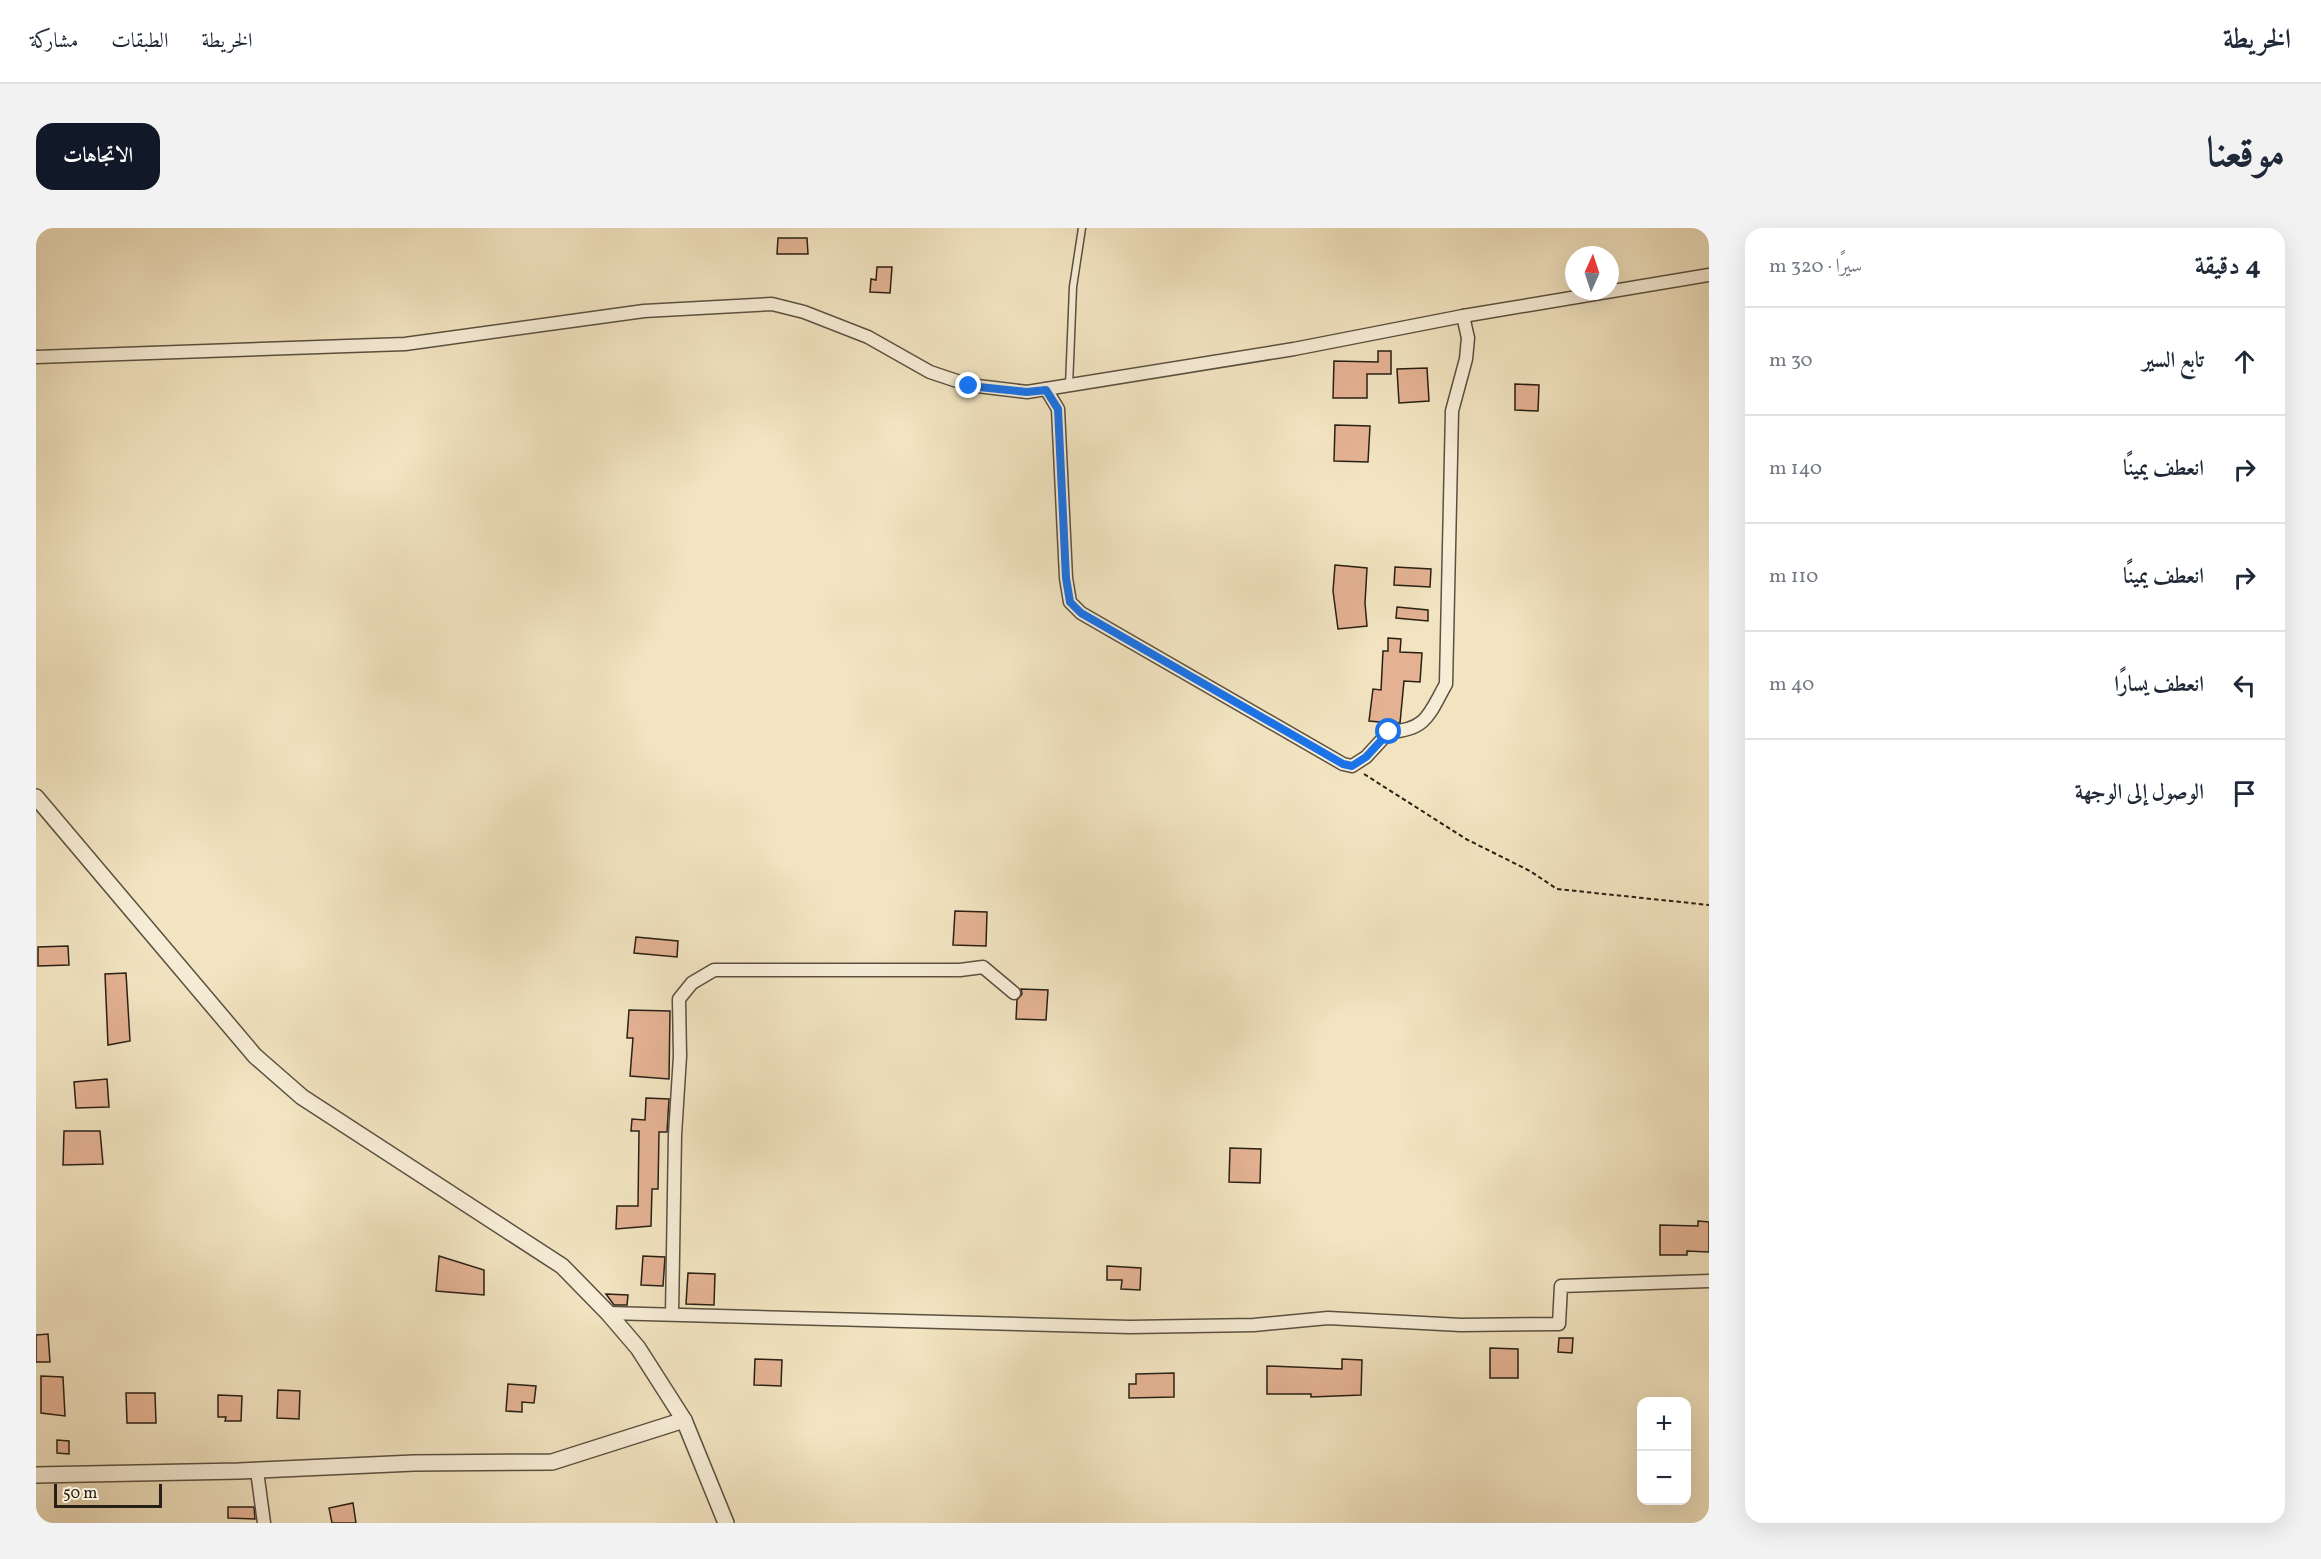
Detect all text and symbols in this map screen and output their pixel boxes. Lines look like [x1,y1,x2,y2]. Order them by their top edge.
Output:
text: الخريطة [2223,21,2291,60]
text: مشاركة [30,27,78,56]
text: الطبقات [111,27,168,56]
text: الخريطة [201,27,253,56]
button: الاتجاهات [36,123,160,190]
text: موقعنا [2207,126,2285,185]
north arrow [1565,246,1619,300]
text: 4 دقيقة [2195,249,2261,285]
text: سيرًا · 320 m [1769,253,1862,281]
icon: ahead [2228,345,2261,378]
text: تابع السير [2142,346,2204,377]
text: 30 m [1769,347,1813,375]
route end [955,372,981,398]
icon: right [2228,453,2261,486]
text: انعطف يمينًا [2123,454,2204,485]
text: 140 m [1769,455,1822,483]
icon: right [2228,561,2261,594]
text: انعطف يمينًا [2123,562,2204,593]
text: 110 m [1769,563,1818,591]
icon: left [2228,669,2261,702]
text: انعطف يسارًا [2114,670,2204,701]
text: 40 m [1769,671,1814,699]
route start [1375,718,1401,744]
icon: arrive [2228,777,2261,810]
text: الوصول إلى الوجهة [2075,778,2204,809]
map controls [1637,1397,1691,1505]
button: + [1637,1397,1691,1451]
button: − [1637,1451,1691,1505]
scale bar [54,1481,162,1508]
text: 50 m [63,1483,97,1505]

